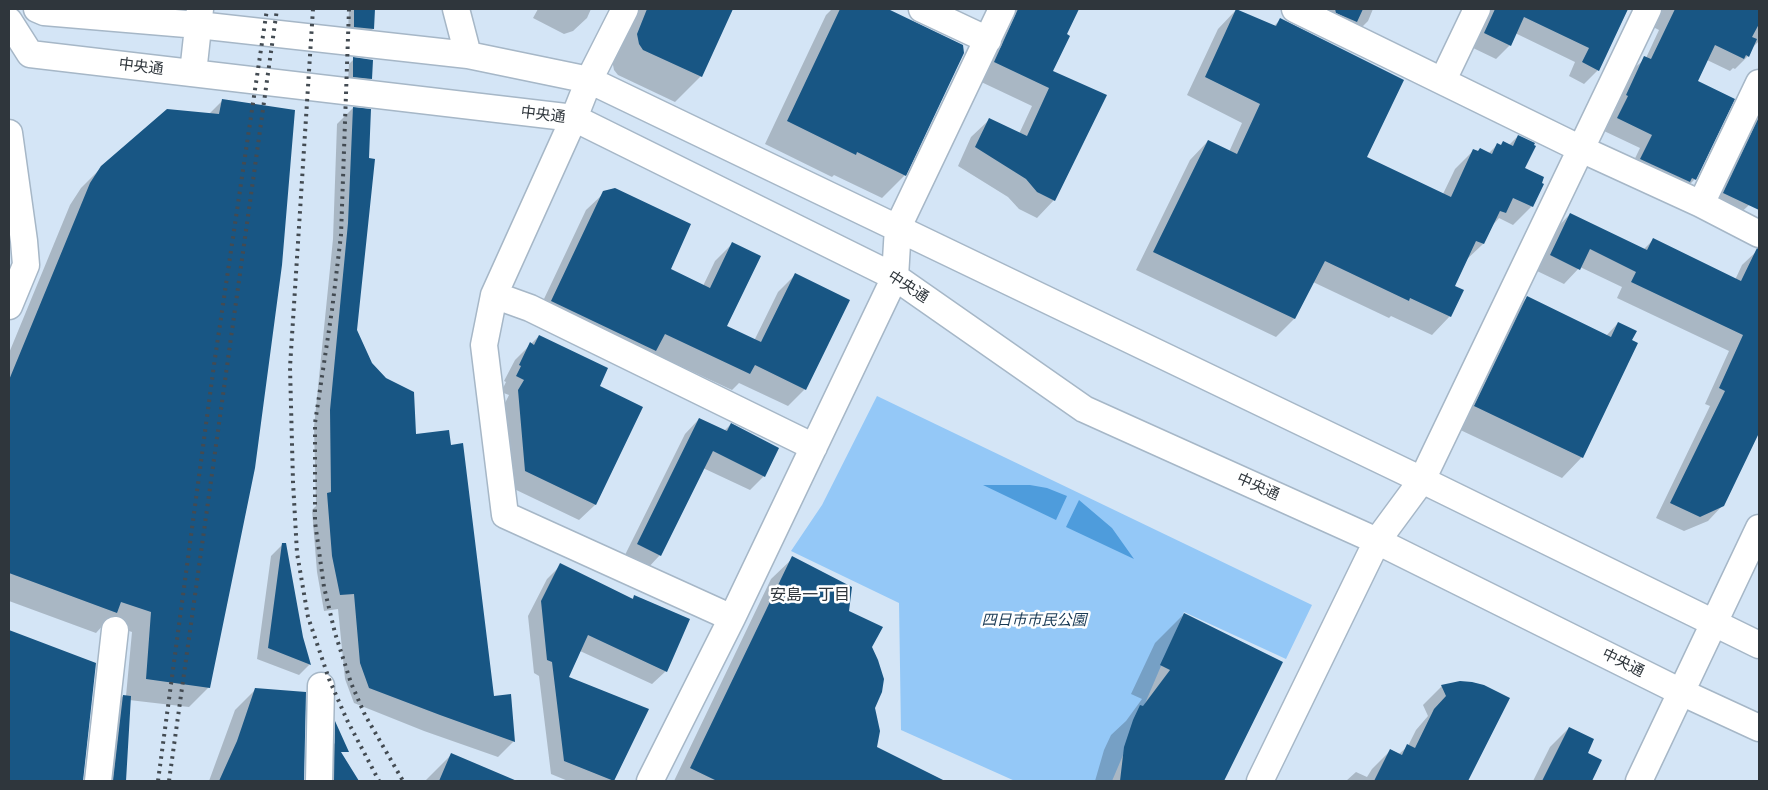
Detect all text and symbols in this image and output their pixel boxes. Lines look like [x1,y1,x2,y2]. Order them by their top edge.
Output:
street label: 中央通 [118,55,164,79]
street label: 中央通 [520,103,566,127]
street label: 中央通 [884,267,932,307]
street label: 中央通 [1234,470,1282,504]
district label: 安島一丁目 [770,585,850,605]
park label: 四日市市民公園 [982,612,1086,630]
street label: 中央通 [1599,645,1647,681]

